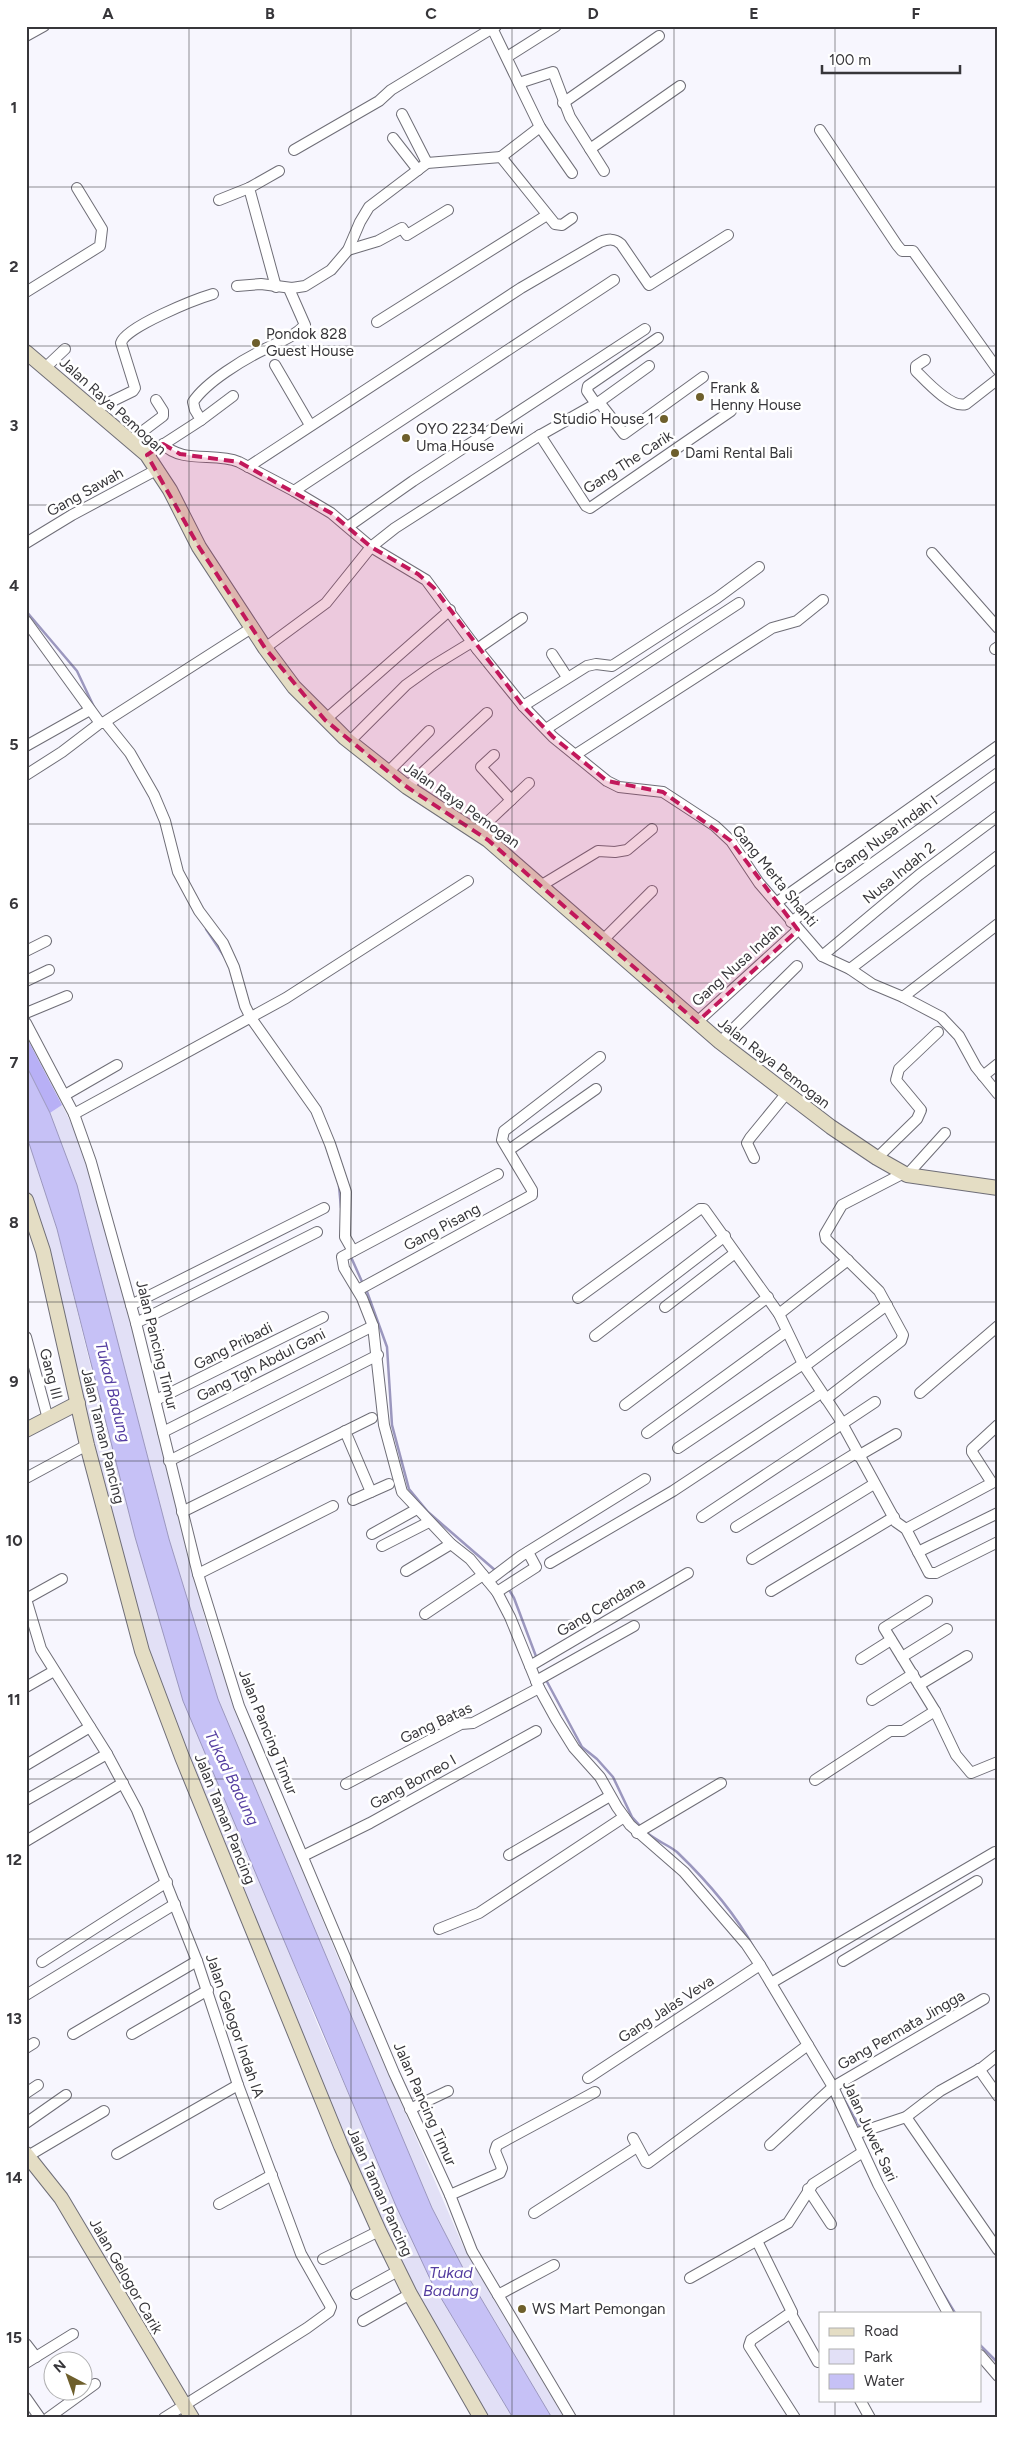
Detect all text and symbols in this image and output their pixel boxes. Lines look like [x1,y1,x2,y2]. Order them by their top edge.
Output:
text: A [102,4,114,23]
text: B [265,4,275,23]
text: C [425,4,437,23]
text: D [587,4,599,23]
text: E [749,4,759,23]
text: F [912,4,921,23]
scale bar [822,42,959,74]
text: 100 m [829,51,871,69]
text: 1 [11,98,17,117]
text: 2 [9,257,19,276]
place label: Pondok 828 Guest House [266,325,354,360]
marker: Pondok 828 Guest House [250,337,262,349]
street label: Jalan Raya Pemogan [56,353,170,459]
place label: Frank & Henny House [710,379,801,414]
marker: Frank & Henny House [694,391,706,403]
place label: Studio House 1 [553,410,654,428]
marker: Studio House 1 [658,413,670,425]
text: 3 [10,416,19,435]
place label: OYO 2234 Dewi Uma House [416,420,523,455]
street label: Gang The Carik [580,426,677,498]
marker: OYO 2234 Dewi Uma House [400,432,412,444]
place label: Dami Rental Bali [685,444,793,462]
marker: Dami Rental Bali [669,447,681,459]
street label: Gang Sawah [44,464,126,520]
text: 4 [9,576,19,595]
text: 5 [9,735,19,754]
street label: Jalan Raya Pemogan [401,758,523,852]
street label: Gang Nusa Indah I [831,791,941,879]
street label: Gang Merta Shanti [728,822,822,930]
street label: Nusa Indah 2 [859,838,939,908]
text: 6 [9,894,19,913]
street label: Gang Nusa Indah [688,920,786,1010]
street label: Jalan Raya Pemogan [714,1014,834,1112]
text: 7 [10,1053,19,1072]
street label: Gang Pisang [401,1199,483,1255]
text: 8 [9,1213,19,1232]
street label: Jalan Pancing Timur [132,1278,182,1412]
street label: Gang Pribadi [191,1318,275,1374]
street label: Gang Tgh Abdul Gani [194,1325,328,1405]
water label: Tukad Badung [91,1340,135,1444]
street label: Gang III [36,1346,66,1402]
street label: Jalan Taman Pancing [77,1366,129,1506]
text: 9 [9,1372,19,1391]
text: 10 [5,1531,23,1550]
street label: Gang Cendana [554,1574,648,1640]
street label: Jalan Pancing Timur [235,1667,301,1797]
text: 11 [7,1690,21,1709]
street label: Gang Batas [397,1699,475,1747]
water label: Tukad Badung [201,1727,263,1829]
street label: Jalan Taman Pancing [191,1751,259,1887]
street label: Gang Borneo I [367,1751,459,1813]
text: 12 [6,1850,22,1869]
street label: Jalan Gelogor Indah IA [202,1951,268,2101]
street label: Gang Jalas Veva [615,1971,717,2047]
street label: Gang Permata Jingga [834,1986,968,2074]
text: 13 [6,2009,22,2028]
street label: Jalan Pancing Timur [390,2039,460,2169]
street label: Jalan Juwet Sari [839,2078,901,2184]
street label: Jalan Taman Pancing [343,2125,417,2259]
text: 14 [6,2168,22,2187]
street label: Jalan Gelogor Carik [86,2215,167,2338]
water label: Tukad Badung [423,2263,479,2300]
place label: WS Mart Pemongan [532,2300,666,2318]
marker: WS Mart Pemongan [516,2303,528,2315]
legend [819,2312,982,2402]
text: Road [864,2322,899,2340]
text: 15 [6,2328,22,2347]
text: Park [864,2348,893,2366]
north arrow [42,2352,92,2402]
text: N [50,2357,69,2377]
text: Water [864,2372,904,2390]

